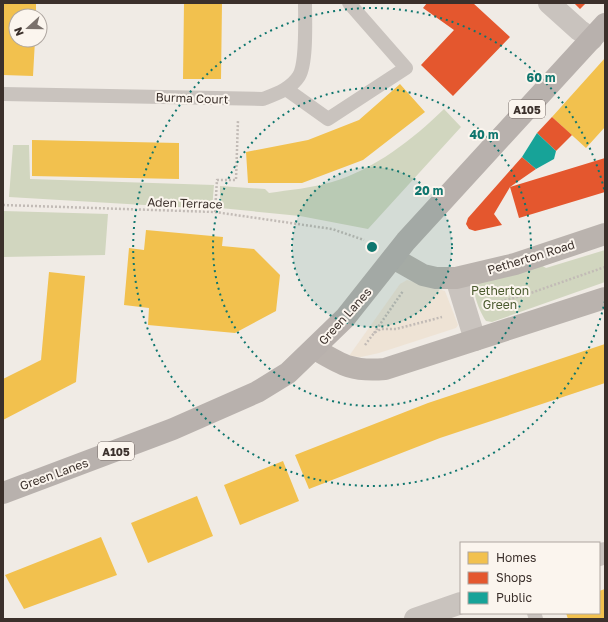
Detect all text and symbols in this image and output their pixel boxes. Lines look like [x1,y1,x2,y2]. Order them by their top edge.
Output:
north arrow [8,8,48,48]
text: N [11,26,26,38]
text: 60 m [527,70,555,85]
street label: Burma Court [155,89,229,107]
road number: A105 [509,100,545,118]
text: 40 m [470,127,498,142]
text: 20 m [415,183,443,198]
street label: Aden Terrace [147,194,223,212]
street label: Petherton Road [486,237,576,277]
centre of rings [365,240,379,254]
park label: Petherton Green [471,283,529,312]
street label: Green Lanes [315,284,375,348]
road number: A105 [98,442,134,460]
street label: Green Lanes [18,455,90,493]
legend [460,542,600,614]
text: Homes [496,550,536,565]
text: Shops [496,570,532,585]
text: Public [496,590,533,605]

